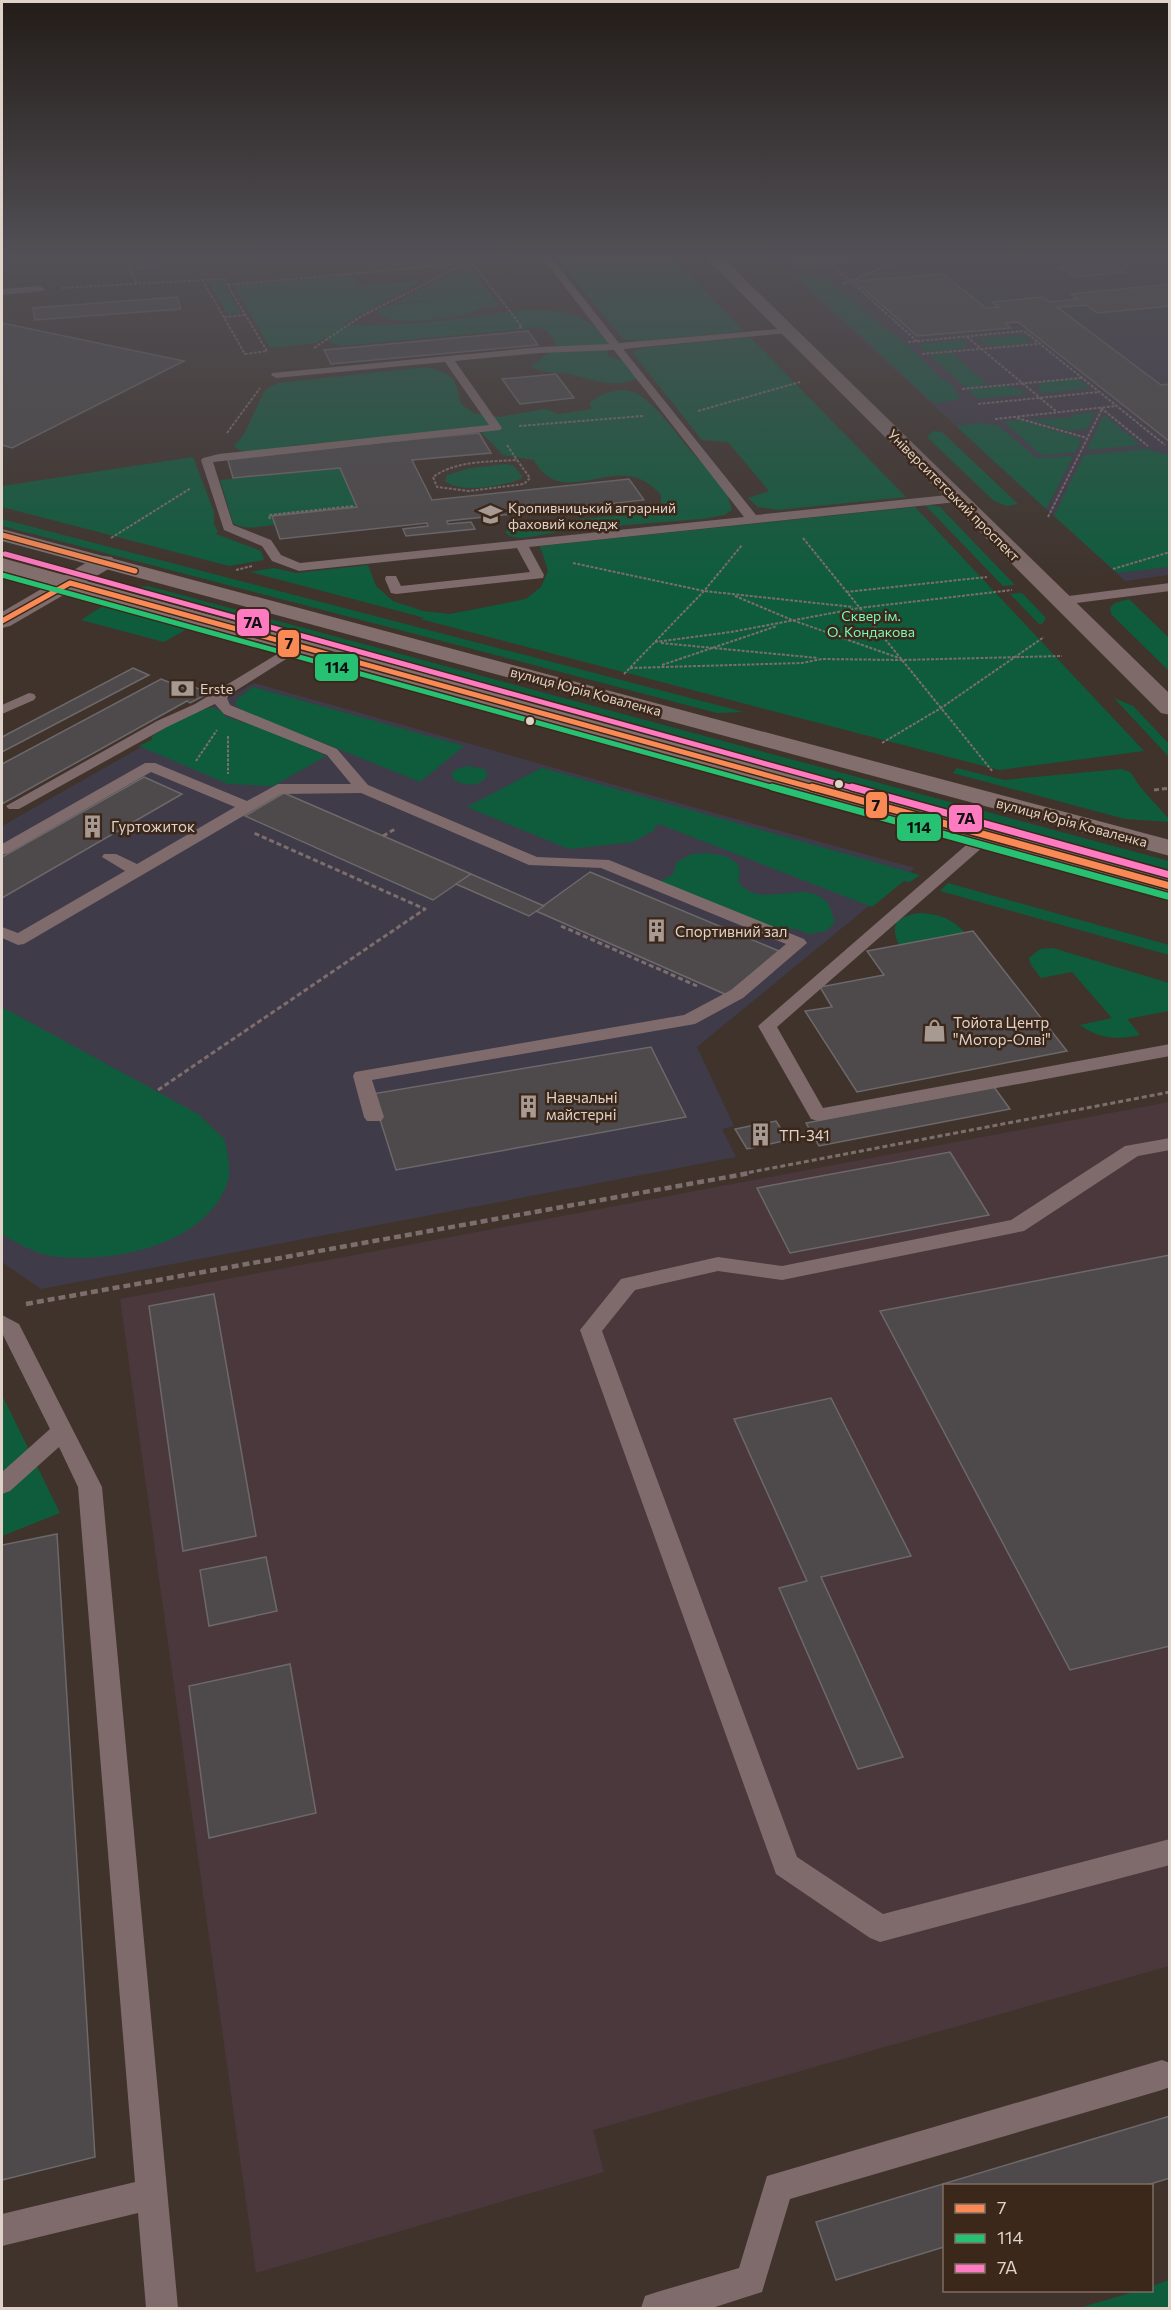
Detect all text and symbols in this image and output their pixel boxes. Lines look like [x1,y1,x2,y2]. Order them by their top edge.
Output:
street label: Університетський проспект [884,425,1024,565]
place label: Кропивницький аграрний фаховий коледж [508,499,676,532]
school or university icon: Кропивницький аграрний фаховий коледж [477,502,503,528]
park label: Сквер ім. О. Кондакова [827,607,915,640]
line badge: 7А [236,608,270,637]
text: 7А [243,612,263,631]
line badge: 7 [277,629,300,658]
text: 7 [285,633,294,652]
line badge: 114 [314,653,359,682]
text: 114 [325,657,349,676]
street label: вулиця Юрія Коваленка [509,663,663,719]
bank icon: Erste [169,675,195,701]
place label: Erste [200,680,233,697]
unlabelled marker [524,715,536,727]
unlabelled marker [833,778,845,790]
line badge: 7 [865,791,888,819]
street label: вулиця Юрія Коваленка [995,794,1149,850]
text: 7 [872,795,881,814]
line badge: 7А [948,804,983,833]
text: 7А [956,808,976,827]
building icon: Гуртожиток [80,813,106,839]
line badge: 114 [896,813,942,842]
place label: Гуртожиток [111,817,195,835]
text: 114 [907,817,931,836]
building icon: Спортивний зал [644,918,670,944]
place label: Спортивний зал [675,922,787,940]
place label: Тойота Центр "Мотор-Олві" [953,1013,1051,1048]
shop icon: Тойота Центр "Мотор-Олві" [922,1018,948,1044]
place label: Навчальні майстерні [546,1088,617,1123]
building icon: Навчальні майстерні [515,1093,541,1119]
building icon: ТП-341 [748,1122,774,1148]
place label: ТП-341 [779,1126,830,1144]
legend [943,2184,1153,2292]
text: 7 [997,2196,1007,2218]
text: 114 [997,2226,1023,2248]
text: 7А [997,2256,1017,2278]

